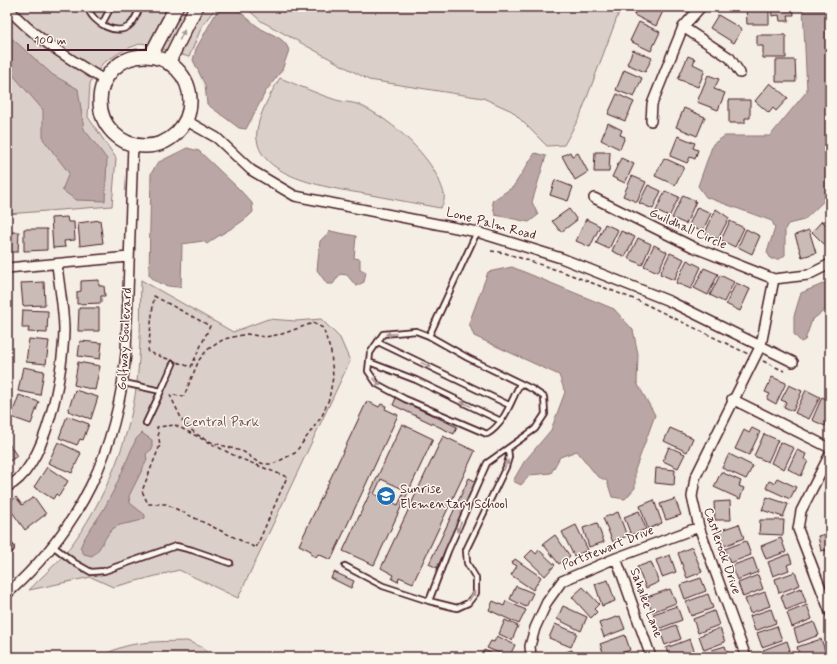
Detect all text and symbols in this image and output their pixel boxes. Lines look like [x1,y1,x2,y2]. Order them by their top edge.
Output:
scale bar [28,26,146,52]
one-way arrow [179,29,185,40]
text: 100 m [34,33,66,49]
street label: Lone Palm Road [444,204,538,244]
street label: Guildhall Circle [646,204,730,254]
street label: Golfway Boulevard [114,287,136,391]
one-way arrow [385,330,397,337]
one-way arrow [420,362,431,368]
one-way arrow [373,377,382,387]
one-way arrow [460,401,472,407]
park label: Central Park [183,414,260,431]
one-way arrow [503,460,509,471]
place label: Sunrise Elementary School [400,481,508,513]
school or university icon: Sunrise Elementary School [375,485,397,507]
street label: Castlerock Drive [699,505,745,597]
one-way arrow [456,521,462,532]
street label: Portstewart Drive [560,522,657,574]
street label: Sahalee Lane [625,566,667,640]
one-way arrow [469,591,476,602]

